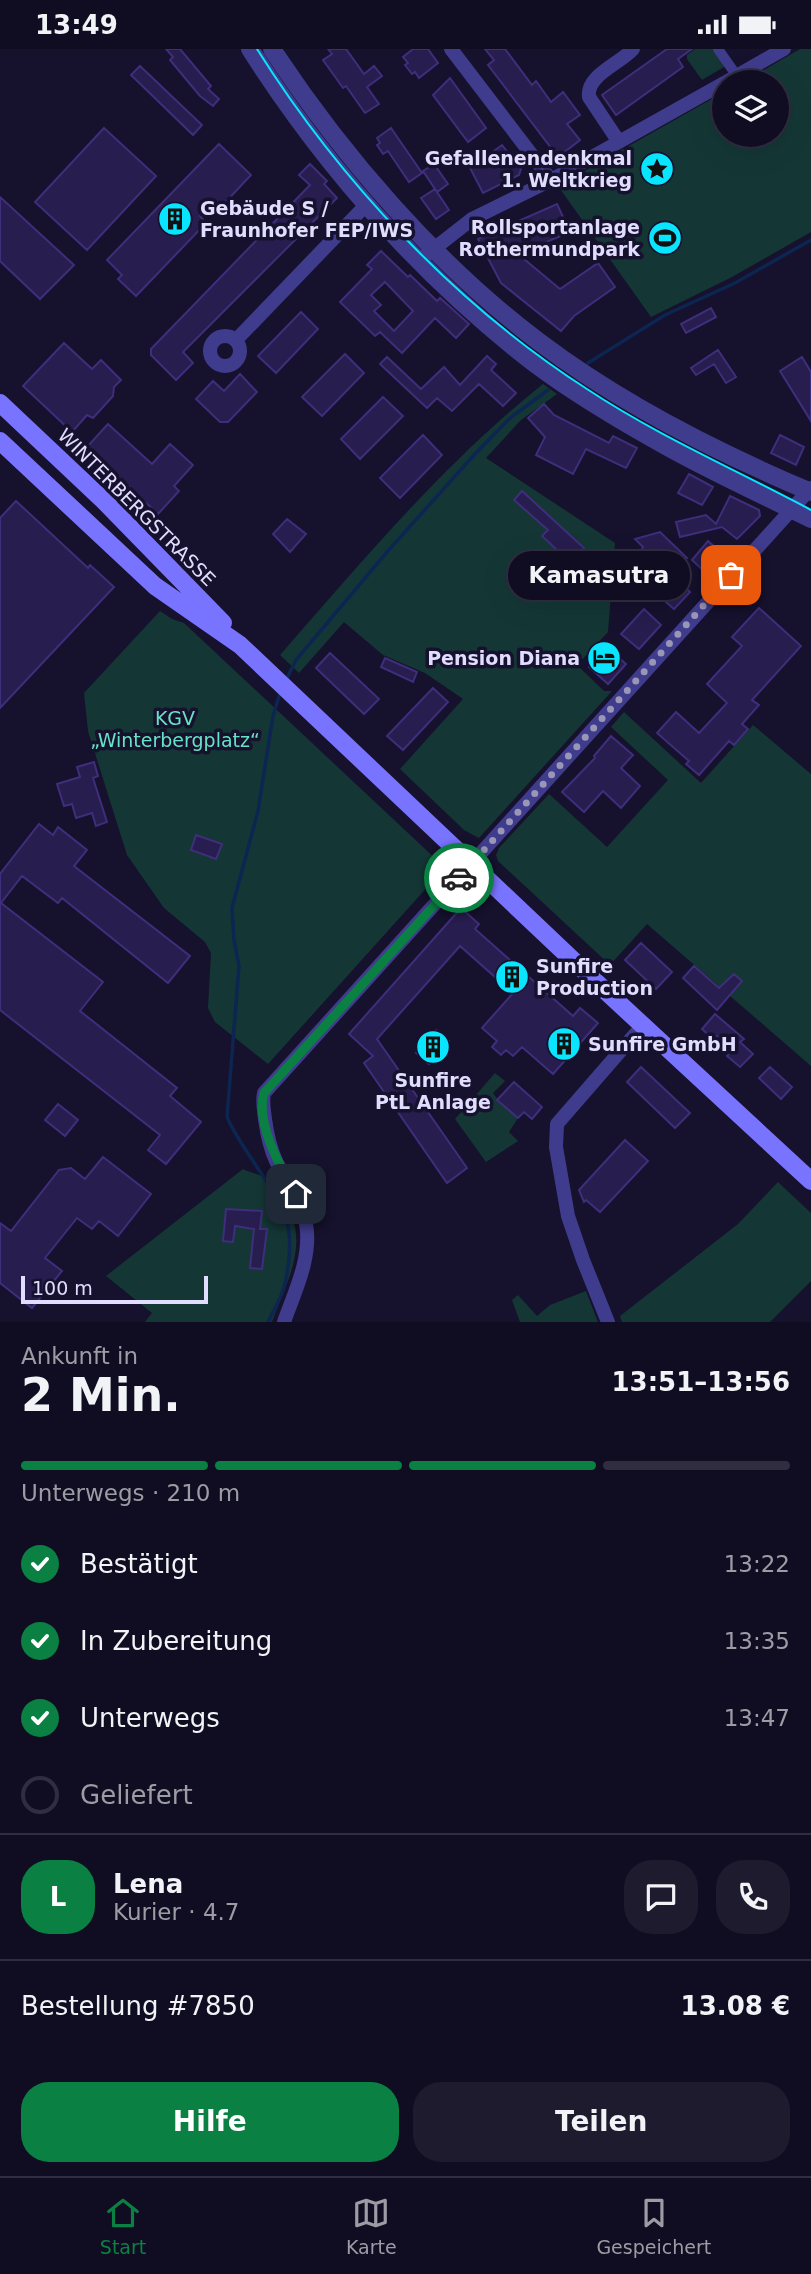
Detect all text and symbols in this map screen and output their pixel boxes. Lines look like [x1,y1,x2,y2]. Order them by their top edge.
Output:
text: 13:49 [35,10,118,40]
map controls [712,70,789,147]
button: layers [712,70,789,147]
place label: Gefallenendenkmal 1. Weltkrieg [425,147,632,191]
place icon: Gefallenendenkmal 1. Weltkrieg [638,150,676,188]
place label: Gebäude S / Fraunhofer FEP/IWS [200,197,413,241]
building icon: Gebäude S / Fraunhofer FEP/IWS [156,200,194,238]
place label: Rollsportanlage Rothermundpark [459,216,640,260]
sports icon: Rollsportanlage Rothermundpark [646,219,684,257]
street label: WINTERBERGSTRASSE [54,424,220,590]
pin [701,545,761,605]
callout: Kamasutra [507,551,689,599]
icon: bag [712,556,750,594]
text: Kamasutra [529,562,669,588]
hotel icon: Pension Diana [585,639,623,677]
place label: Pension Diana [427,647,580,669]
park label: KGV „Winterbergplatz“ [90,707,260,751]
courier [424,843,494,913]
icon: car [440,859,478,897]
place label: Sunfire Production [536,955,653,999]
building icon: Sunfire Production [493,958,531,996]
building icon: Sunfire GmbH [545,1025,583,1063]
building icon: Sunfire PtL Anlage [414,1028,452,1066]
place label: Sunfire GmbH [588,1033,737,1055]
place label: Sunfire PtL Anlage [375,1069,491,1113]
pin [266,1164,326,1224]
icon: home [277,1175,315,1213]
scale bar [21,1273,208,1305]
text: 100 m [32,1277,93,1299]
text: Ankunft in [21,1343,138,1369]
text: 13:51–13:56 [611,1367,790,1397]
text: 2 Min. [21,1368,181,1422]
text: Unterwegs · 210 m [21,1480,240,1506]
icon: check [21,1545,59,1583]
text: Bestätigt [80,1549,198,1579]
text: 13:22 [724,1551,790,1577]
icon: check [21,1622,59,1660]
text: In Zubereitung [80,1626,272,1656]
text: 13:35 [724,1628,790,1654]
icon: check [21,1699,59,1737]
text: Unterwegs [80,1703,220,1733]
text: 13:47 [724,1705,790,1731]
text: Geliefert [80,1780,193,1810]
button: chat [624,1860,698,1934]
button: phone [716,1860,790,1934]
text: Lena [113,1869,183,1899]
text: L [50,1882,66,1912]
text: Kurier · 4.7 [113,1899,239,1925]
text: Bestellung #7850 [21,1991,255,2021]
text: 13.08 € [681,1991,790,2021]
button: Hilfe [21,2082,399,2162]
button: Teilen [413,2082,790,2162]
tab: Start [100,2194,146,2258]
tab: Karte [346,2194,397,2258]
tab: Gespeichert [596,2194,711,2258]

